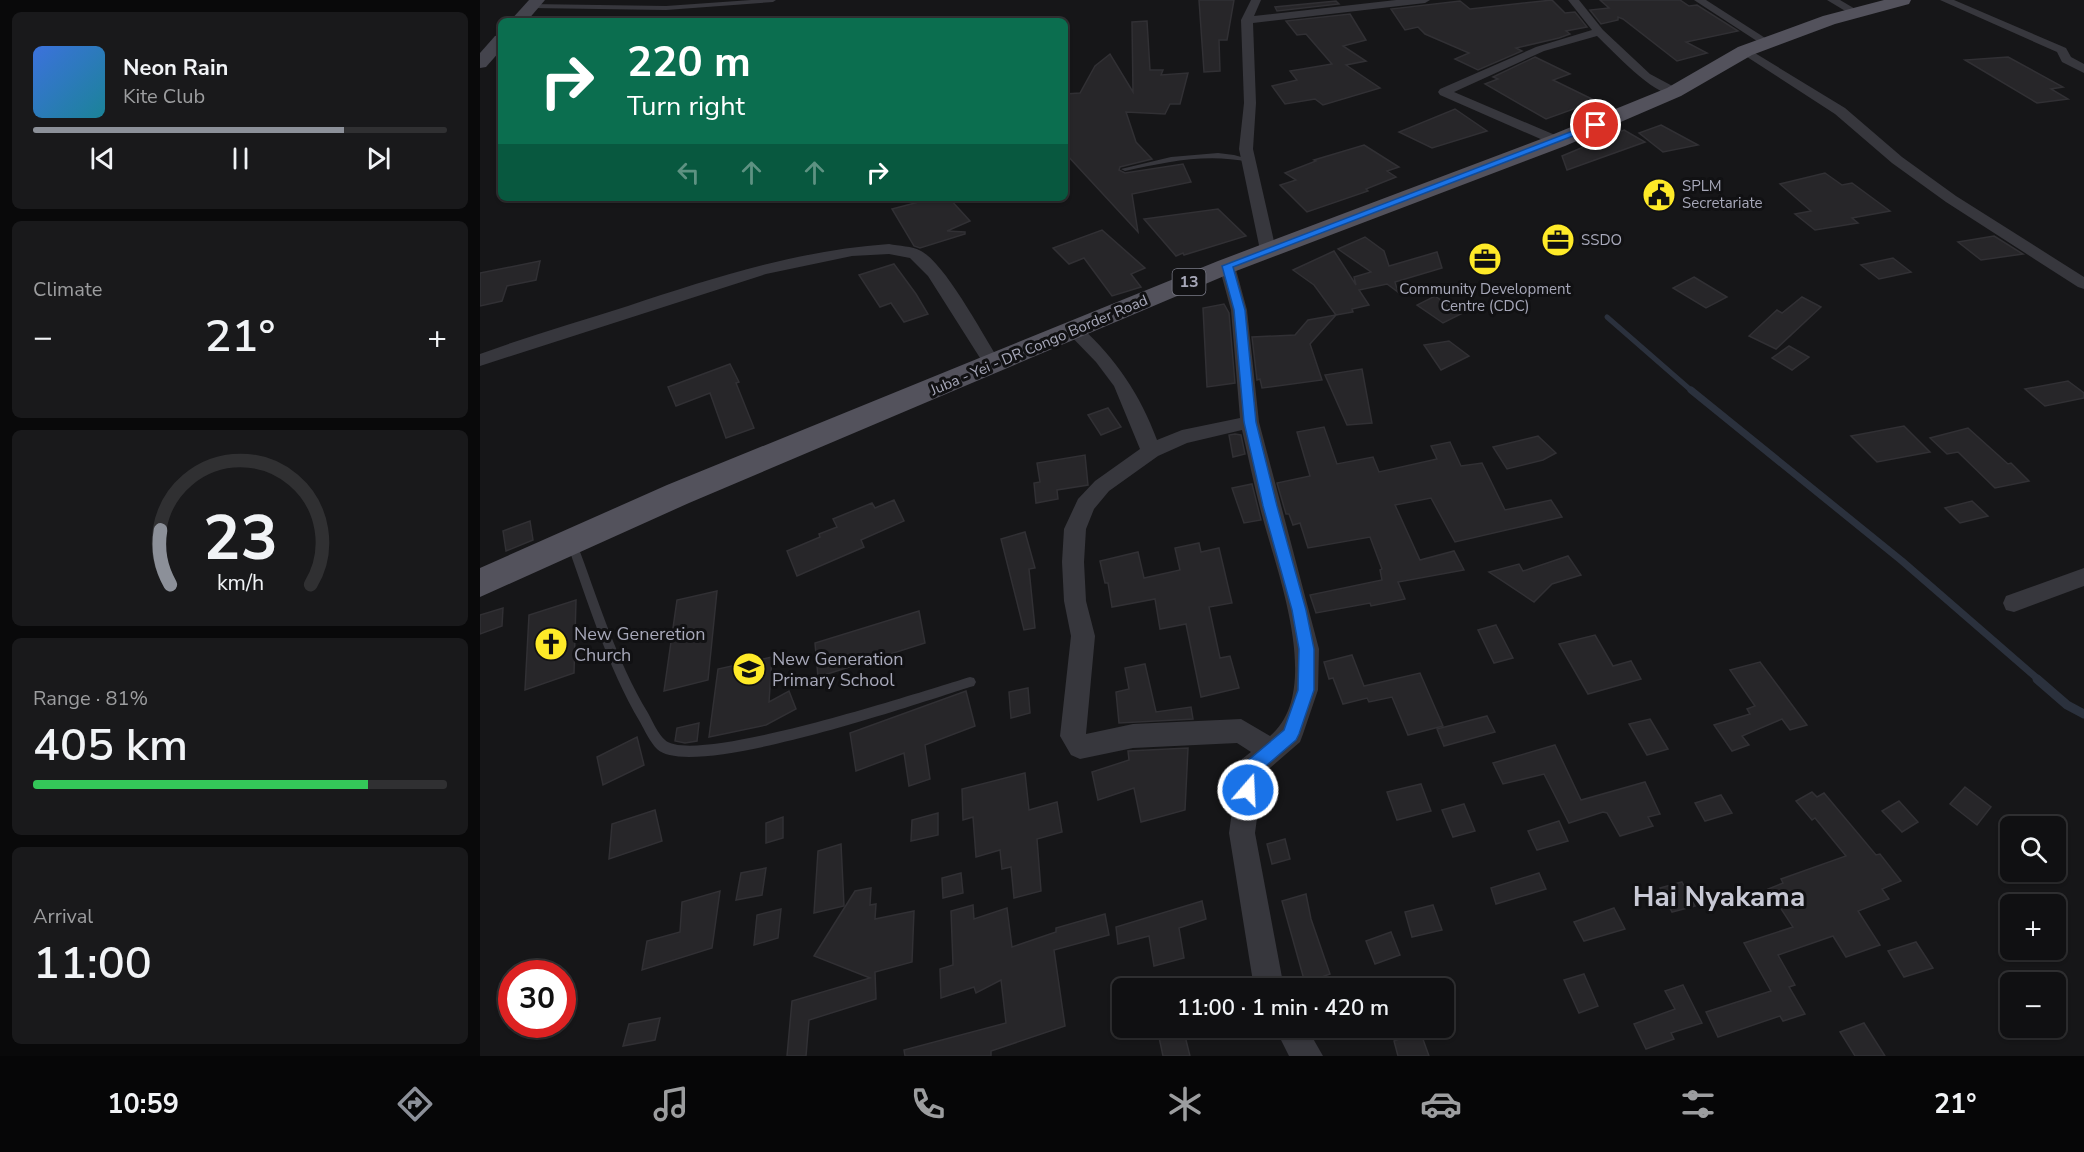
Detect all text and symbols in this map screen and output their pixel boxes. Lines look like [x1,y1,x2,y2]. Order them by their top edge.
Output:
text: 220 m [627,34,751,91]
icon: right [528,42,606,120]
text: Neon Rain [123,53,228,83]
text: Kite Club [123,83,205,110]
text: Turn right [627,88,745,125]
pin [1570,99,1621,150]
icon: arrive [1579,108,1612,141]
icon: previous [86,142,119,175]
icon: pause [224,142,257,175]
icon: next [362,142,395,175]
icon: left [672,156,705,189]
icon: ahead [735,156,768,189]
icon: ahead [798,156,831,189]
icon: right [861,156,894,189]
place label: SPLM Secretariate [1682,176,1763,213]
public building icon: SPLM Secretariate [1641,177,1677,213]
office icon: SSDO [1540,222,1576,258]
place label: SSDO [1581,230,1622,250]
office icon: Community Development Centre (CDC) [1467,241,1503,277]
road number: 13 [1172,269,1206,295]
text: Climate [33,276,102,303]
place label: Community Development Centre (CDC) [1399,279,1572,316]
street label: Juba - Yei - DR Congo Border Road [926,290,1151,400]
text: 21° [205,306,275,367]
text: − [33,315,53,360]
text: + [427,315,447,360]
text: 23 [203,496,277,581]
text: km/h [216,568,264,598]
place label: New Generetion Church [574,622,706,667]
church icon: New Generetion Church [533,626,569,662]
place label: New Generation Primary School [772,647,904,692]
school or university icon: New Generation Primary School [731,651,767,687]
text: Range · 81% [33,685,148,712]
text: 405 km [33,715,188,776]
position arrow [1216,758,1280,822]
map controls [2000,816,2066,1038]
button: search [2000,816,2066,882]
district label: Hai Nyakama [1633,878,1805,916]
button: + [2000,894,2066,960]
text: Arrival [33,903,93,930]
text: 11:00 [33,933,152,994]
speed limit sign: 30 [498,960,576,1038]
button: − [2000,972,2066,1038]
text: 11:00 · 1 min · 420 m [1177,993,1389,1023]
icon: directions [394,1083,436,1125]
icon: music [650,1083,692,1125]
icon: phone [907,1083,949,1125]
icon: climate [1164,1083,1206,1125]
icon: car [1420,1083,1462,1125]
icon: filters [1677,1083,1719,1125]
text: 10:59 [107,1086,179,1123]
text: 21° [1934,1086,1977,1123]

